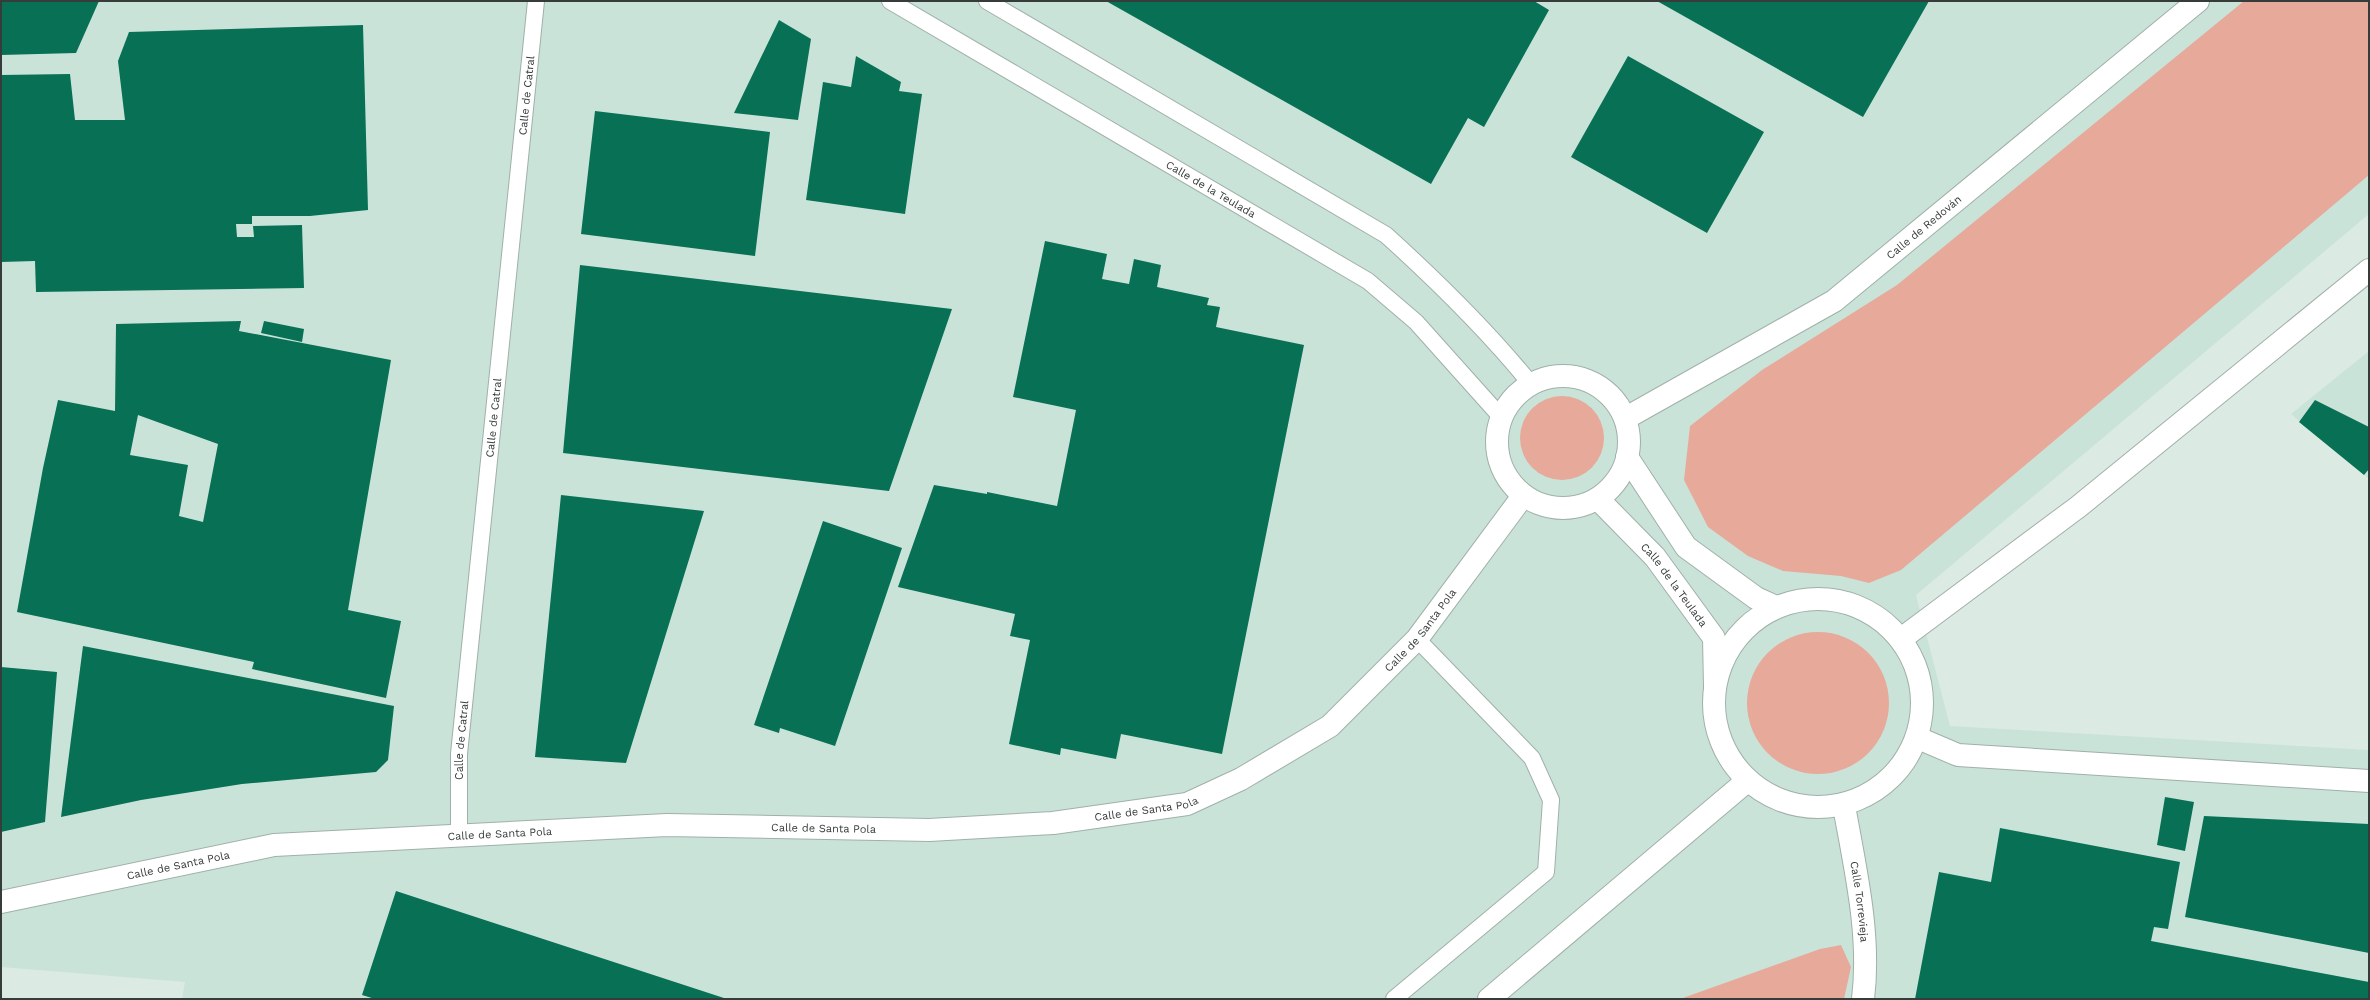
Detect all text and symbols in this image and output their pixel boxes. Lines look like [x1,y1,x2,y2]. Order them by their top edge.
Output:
street label: Calle de Catral [516,54,537,136]
street label: Calle de la Teulada [1164,158,1258,220]
street label: Calle de Redován [1884,192,1964,262]
street label: Calle de Catral [483,377,504,458]
street label: Calle de la Teulada [1638,540,1710,629]
street label: Calle de Santa Pola [1382,586,1459,674]
street label: Calle de Catral [453,699,471,780]
street label: Calle de Santa Pola [1094,793,1200,824]
street label: Calle de Santa Pola [771,820,876,835]
street label: Calle de Santa Pola [447,824,552,843]
street label: Calle de Santa Pola [126,848,231,882]
street label: Calle Torrevieja [1848,860,1871,943]

